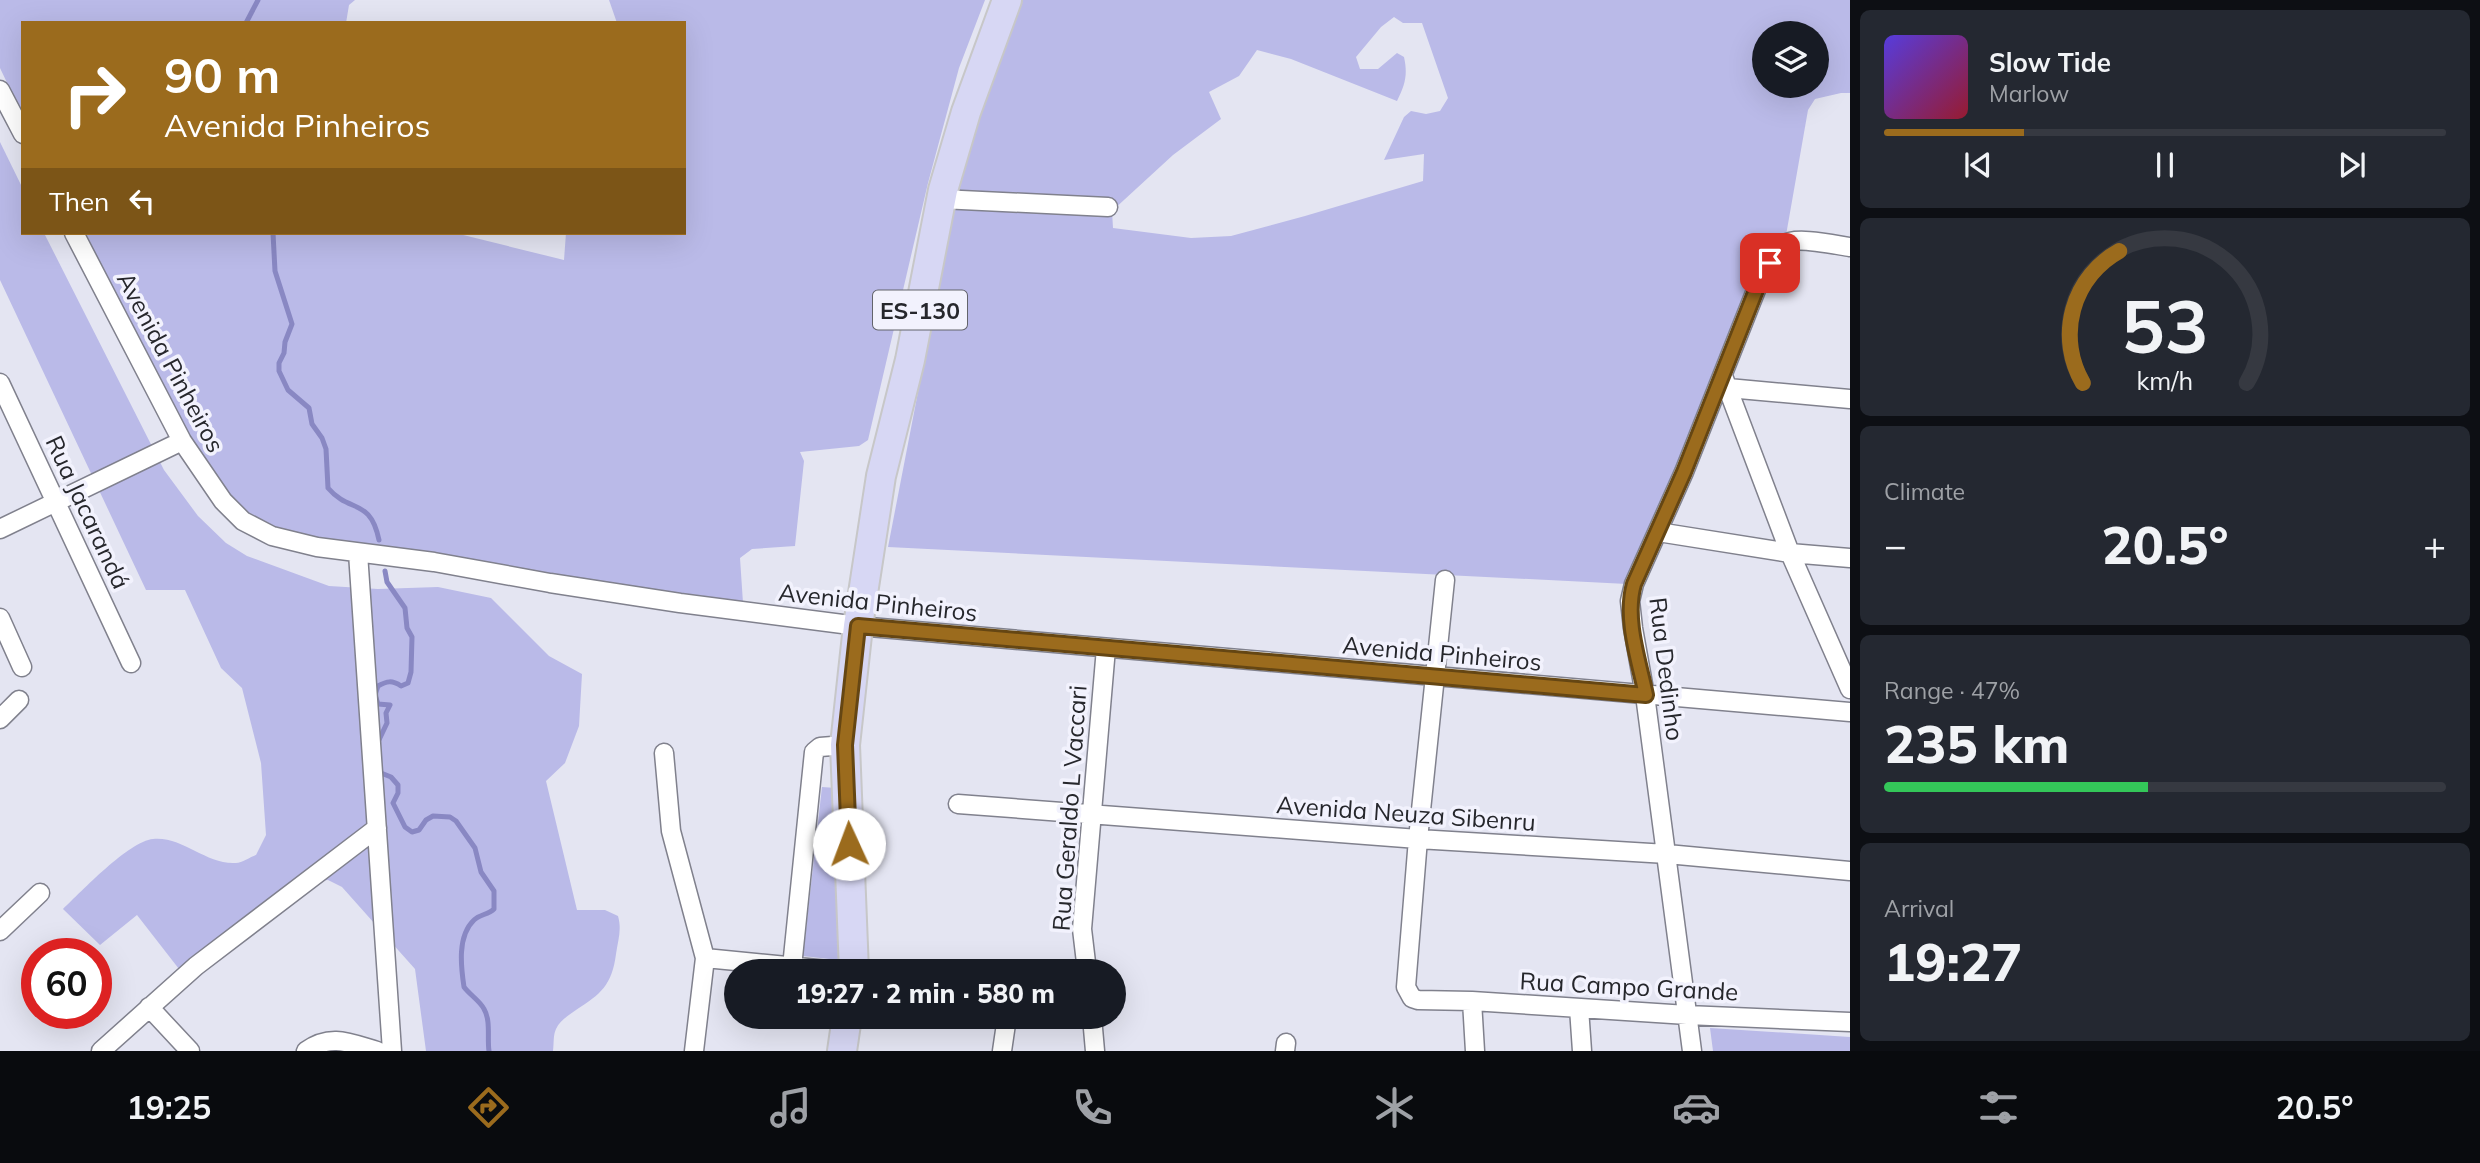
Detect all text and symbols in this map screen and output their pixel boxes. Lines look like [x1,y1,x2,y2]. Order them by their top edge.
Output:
map controls [1752,21,1829,98]
button: layers [1752,21,1829,98]
text: 90 m [164,44,280,105]
text: Slow Tide [1989,46,2111,79]
icon: right [49,49,140,140]
text: Marlow [1989,79,2069,108]
text: Avenida Pinheiros [164,105,431,145]
icon: previous [1959,146,1997,184]
icon: pause [2146,146,2184,184]
icon: next [2333,146,2371,184]
icon: left [123,182,161,220]
text: Then [49,185,109,218]
pin [1740,233,1800,293]
icon: arrive [1751,244,1789,282]
street label: Avenida Pinheiros [111,267,231,457]
text: 53 [2121,281,2209,372]
road number: ES-130 [873,290,967,330]
text: km/h [2137,365,2193,396]
street label: Rua Jacarandá [39,431,137,593]
text: Climate [1884,477,1965,506]
text: 20.5° [2101,512,2229,577]
text: − [1884,521,1907,569]
text: + [2423,521,2446,569]
street label: Avenida Pinheiros [777,577,979,627]
street label: Rua Dedinho [1643,596,1691,742]
street label: Avenida Pinheiros [1341,629,1543,677]
text: Range · 47% [1884,676,2020,705]
street label: Rua Geraldo L Vaccari [1045,684,1093,932]
text: 235 km [1884,711,2069,776]
street label: Avenida Neuza Sibenru [1275,789,1537,837]
position arrow [812,807,886,881]
text: Arrival [1884,894,1954,923]
text: 19:27 [1884,929,2022,994]
speed limit sign: 60 [21,938,112,1029]
street label: Rua Campo Grande [1519,965,1739,1007]
text: 19:27 · 2 min · 580 m [795,977,1055,1010]
icon: directions [464,1083,513,1132]
icon: music [766,1083,815,1132]
icon: phone [1068,1083,1117,1132]
icon: climate [1370,1083,1419,1132]
icon: car [1672,1083,1721,1132]
icon: filters [1974,1083,2023,1132]
text: 19:25 [126,1087,211,1127]
text: 20.5° [2276,1087,2353,1127]

